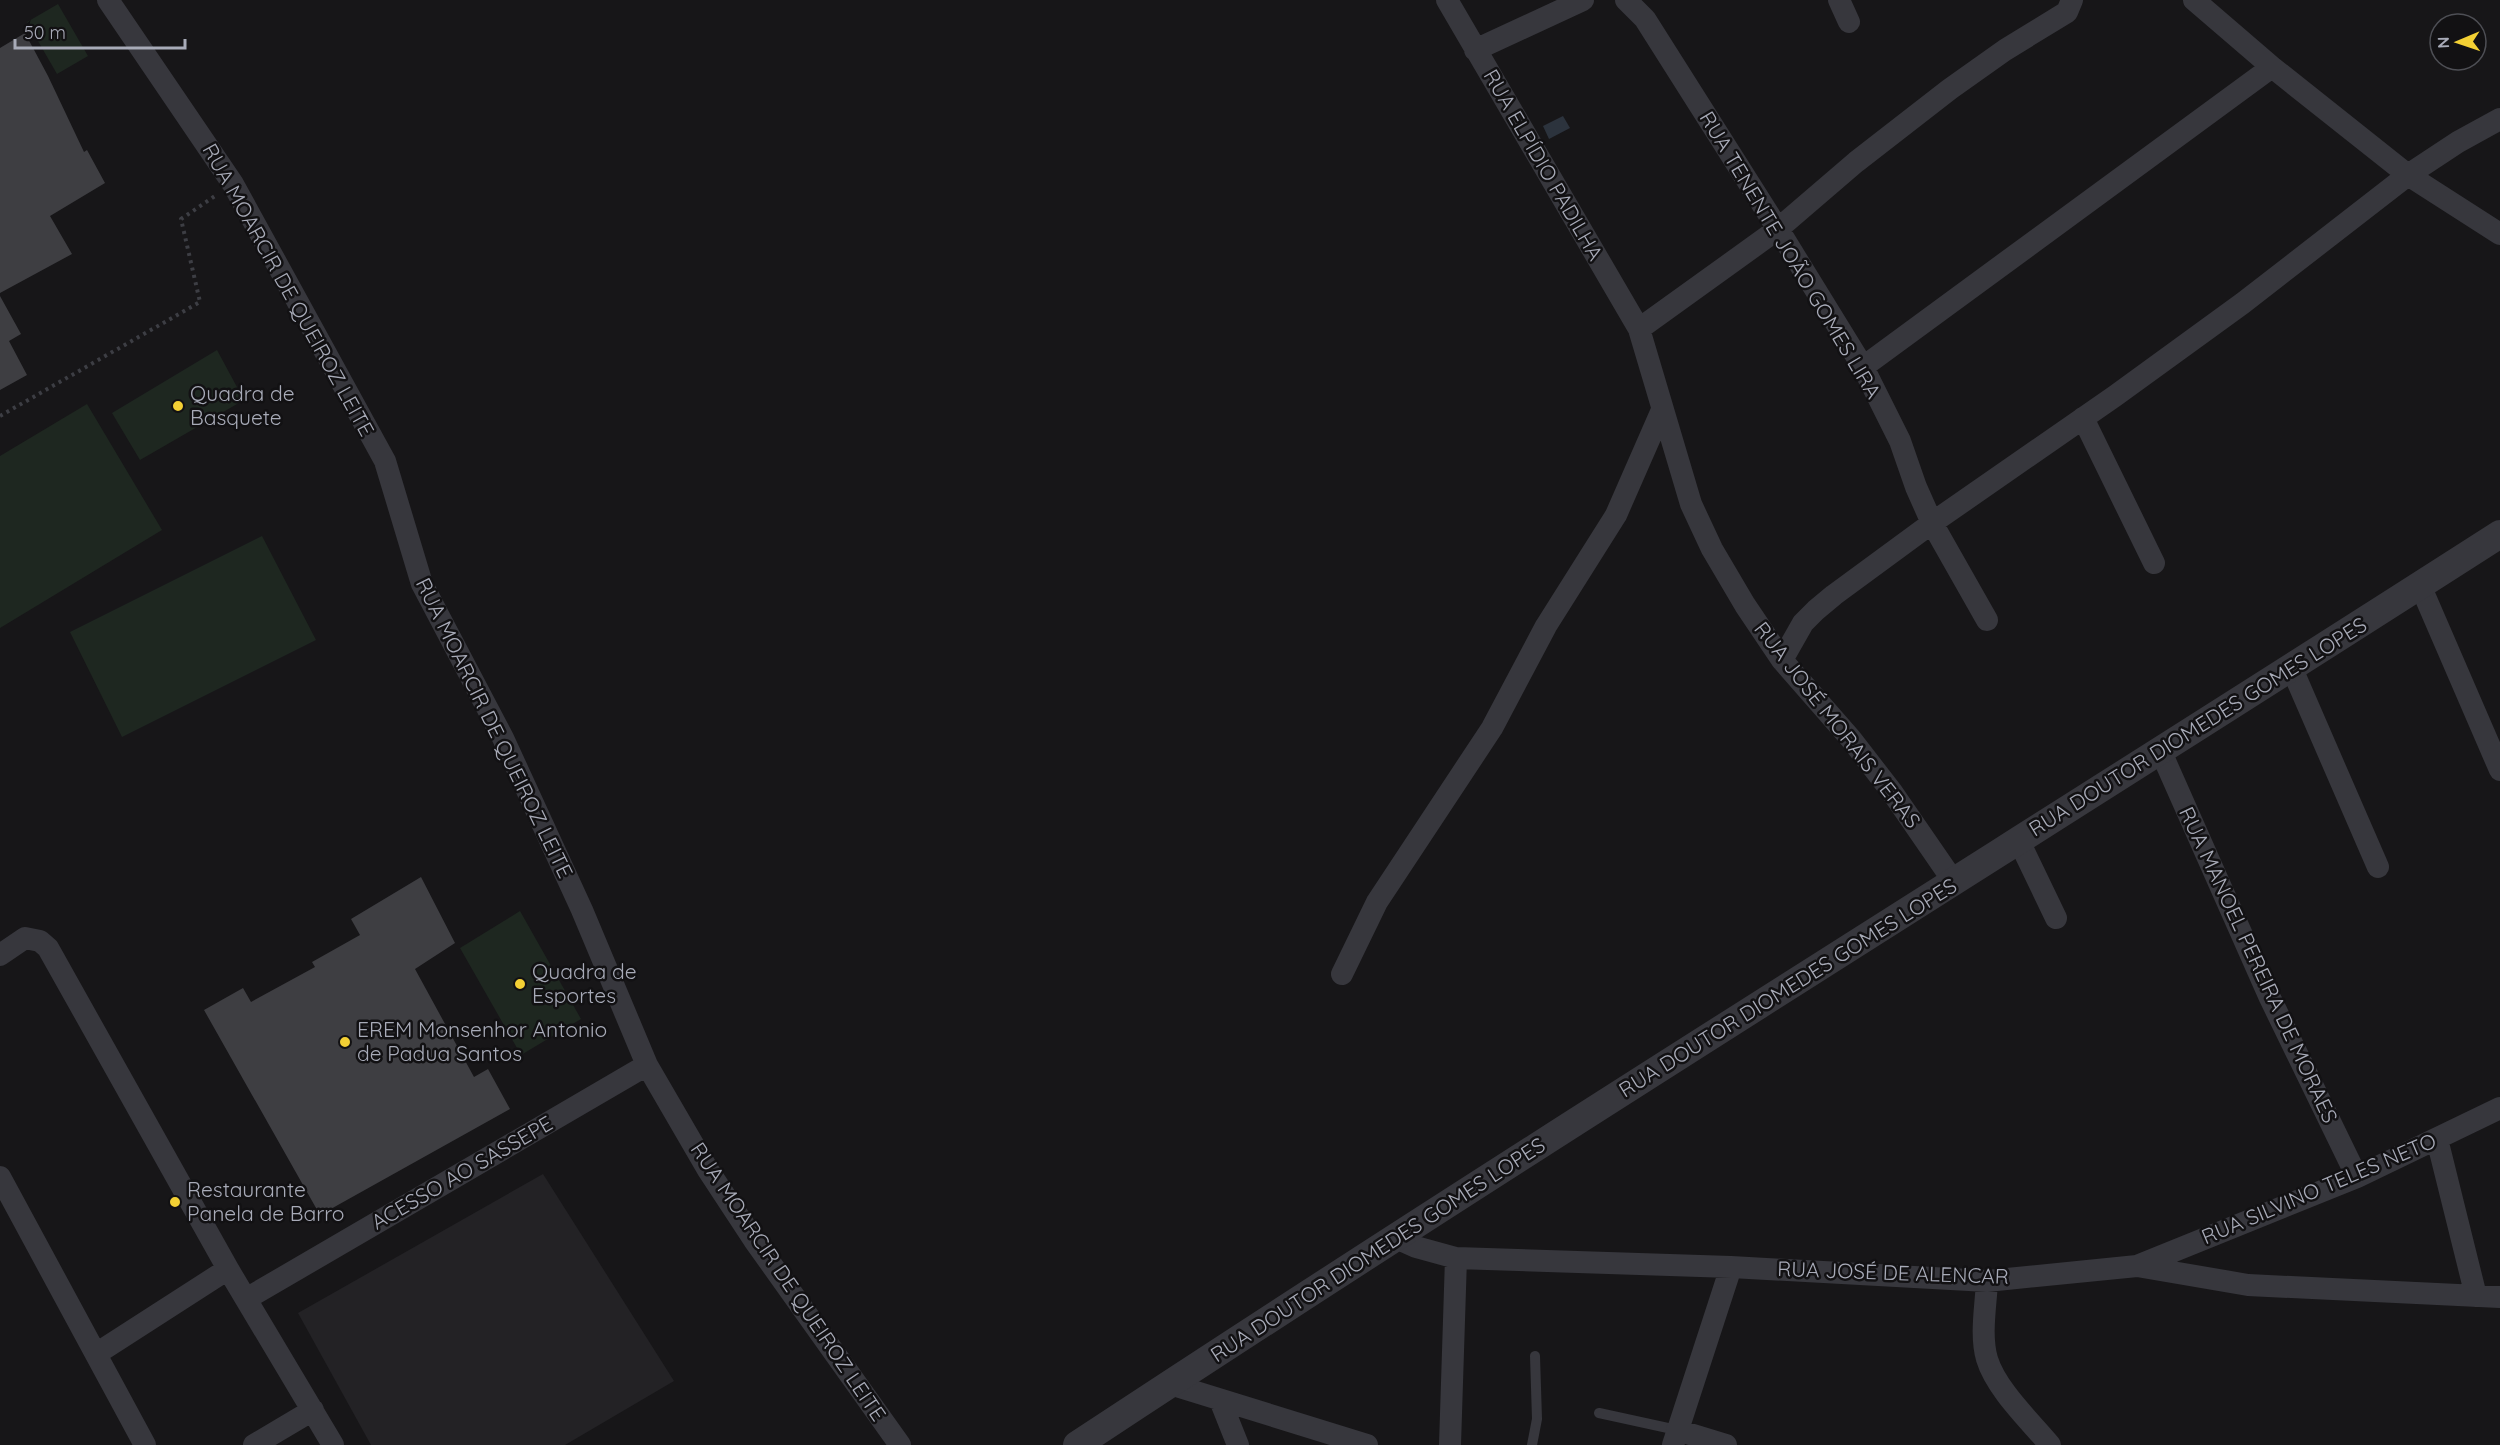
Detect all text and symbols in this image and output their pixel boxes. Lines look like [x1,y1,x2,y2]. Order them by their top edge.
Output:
scale bar [15,12,184,50]
north arrow [2428,12,2488,72]
text: 50 m [24,21,66,44]
text: N [2433,36,2453,49]
street label: RUA ELPÍDIO PADILHA [1478,64,1609,265]
street label: RUA TENENTE JOÃO GOMES LIRA [1695,106,1887,403]
street label: RUA MOARCIR DE QUEIROZ LEITE [197,139,380,440]
place label: Quadra de Basquete [190,380,295,430]
marker: Quadra de Basquete [171,399,185,413]
street label: RUA MOARCIR DE QUEIROZ LEITE [411,573,579,882]
street label: RUA DOUTOR DIOMEDES GOMES LOPES [2024,611,2371,841]
street label: RUA JOSÉ MORAIS VERAS [1749,616,1926,833]
street label: RUA MANOEL PEREIRA DE MORAES [2174,802,2344,1127]
street label: RUA DOUTOR DIOMEDES GOMES LOPES [1614,872,1961,1102]
place label: Quadra de Esportes [532,958,637,1008]
marker: Quadra de Esportes [513,977,527,991]
place label: EREM Monsenhor Antonio de Padua Santos [357,1016,607,1066]
marker: EREM Monsenhor Antonio de Padua Santos [338,1035,352,1049]
street label: ACESSO AO SASSEPE [366,1110,557,1235]
street label: RUA SILVINO TELES NETO [2197,1127,2440,1249]
street label: RUA DOUTOR DIOMEDES GOMES LOPES [1205,1131,1550,1367]
street label: RUA MOARCIR DE QUEIROZ LEITE [686,1137,892,1426]
place label: Restaurante Panela de Barro [187,1176,345,1226]
marker: Restaurante Panela de Barro [168,1195,182,1209]
street label: RUA JOSÉ DE ALENCAR [1777,1255,2009,1289]

